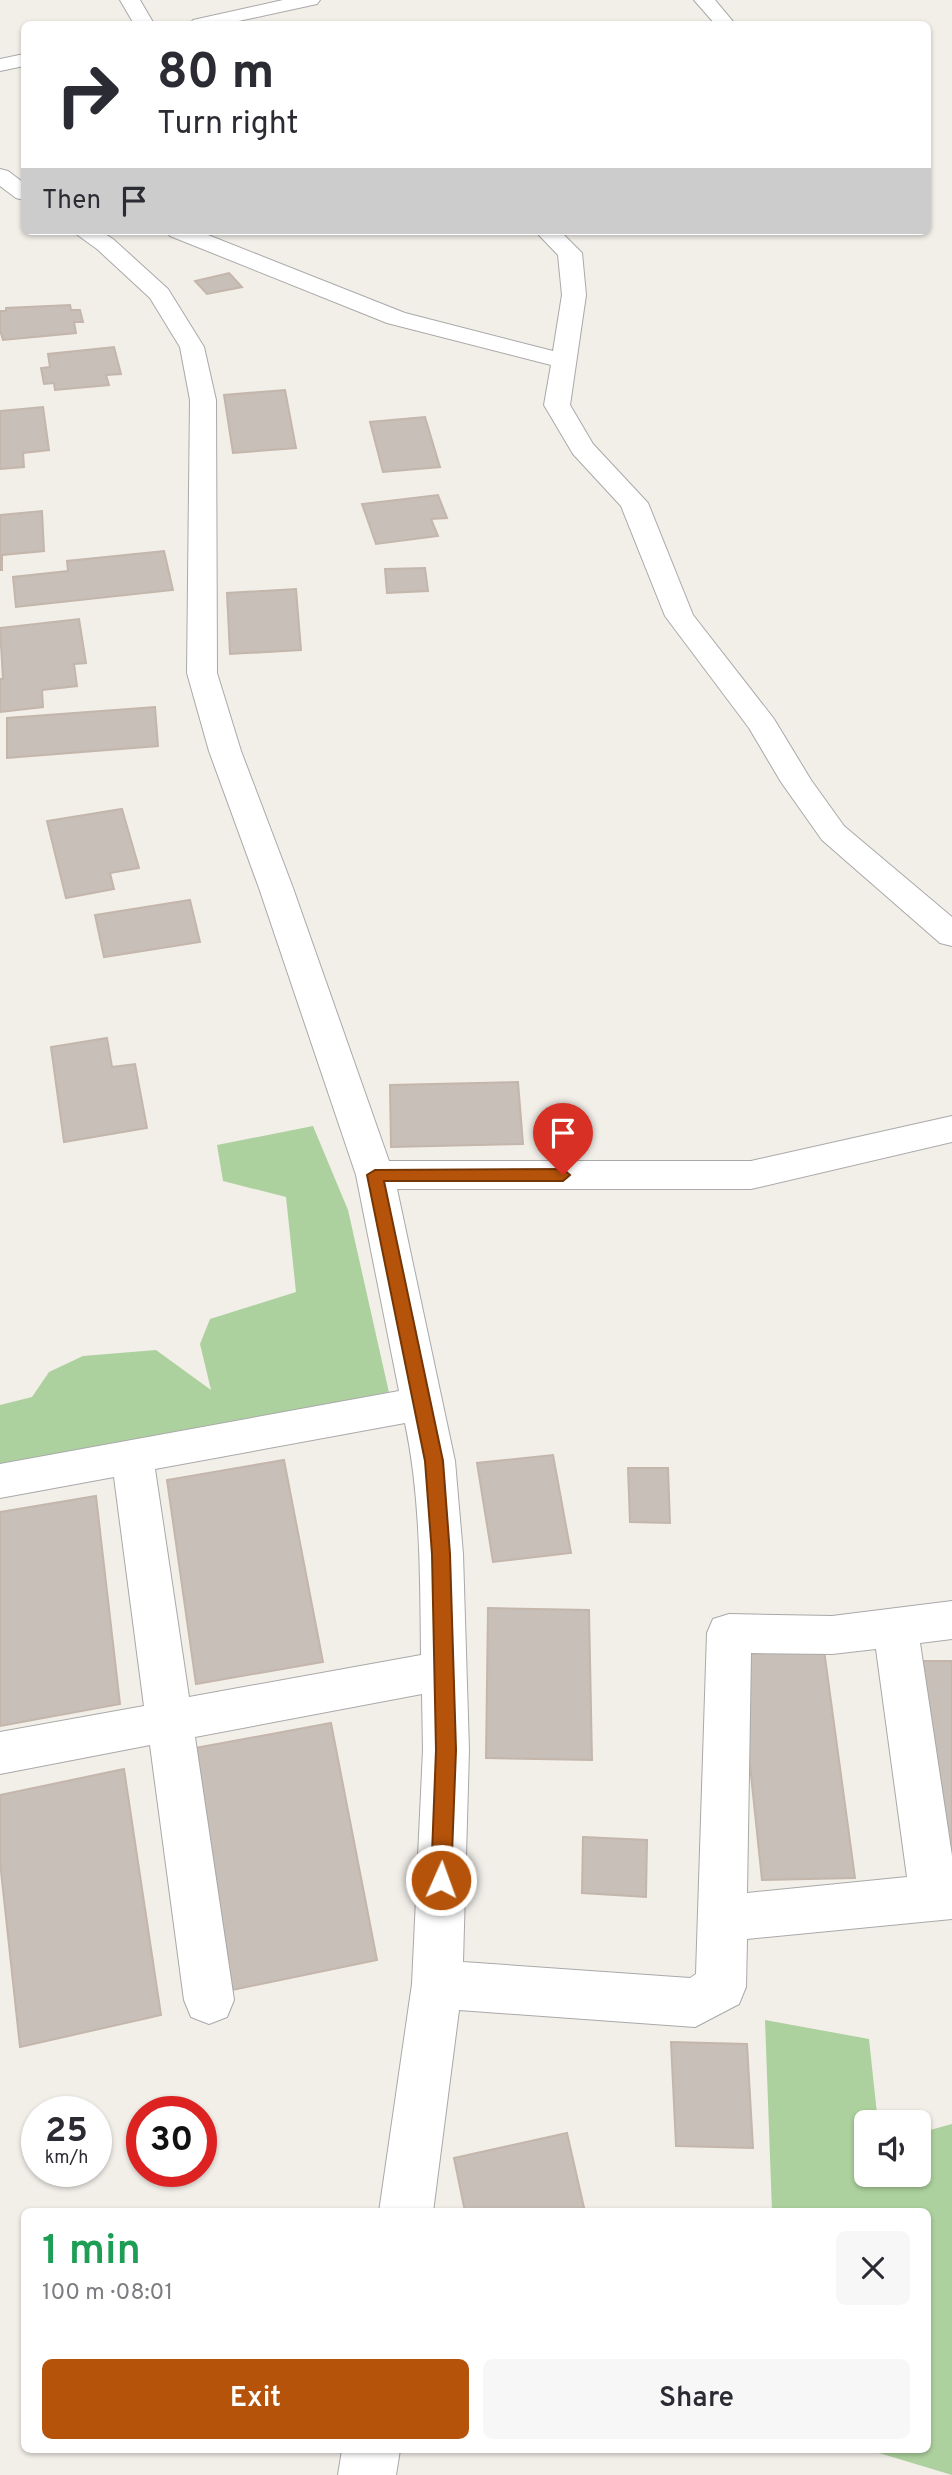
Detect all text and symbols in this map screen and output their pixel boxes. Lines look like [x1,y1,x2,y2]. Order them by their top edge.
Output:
text: 80 m [157,44,274,106]
icon: right [42,49,133,140]
text: Turn right [157,105,299,145]
icon: arrive [115,182,153,220]
text: Then [42,185,101,218]
pin [533,1103,593,1175]
icon: arrive [544,1114,582,1152]
position arrow [404,1843,478,1917]
speed limit sign: 30 [126,2096,217,2187]
text: 25 [45,2110,88,2154]
map controls [854,2110,931,2187]
button: sound [854,2110,931,2187]
text: km/h [45,2147,88,2170]
text: 1 min [42,2226,141,2279]
button: close [836,2231,910,2305]
text: 100 m · 08:01 [42,2279,173,2308]
button: Exit [42,2359,469,2439]
button: Share [483,2359,910,2439]

